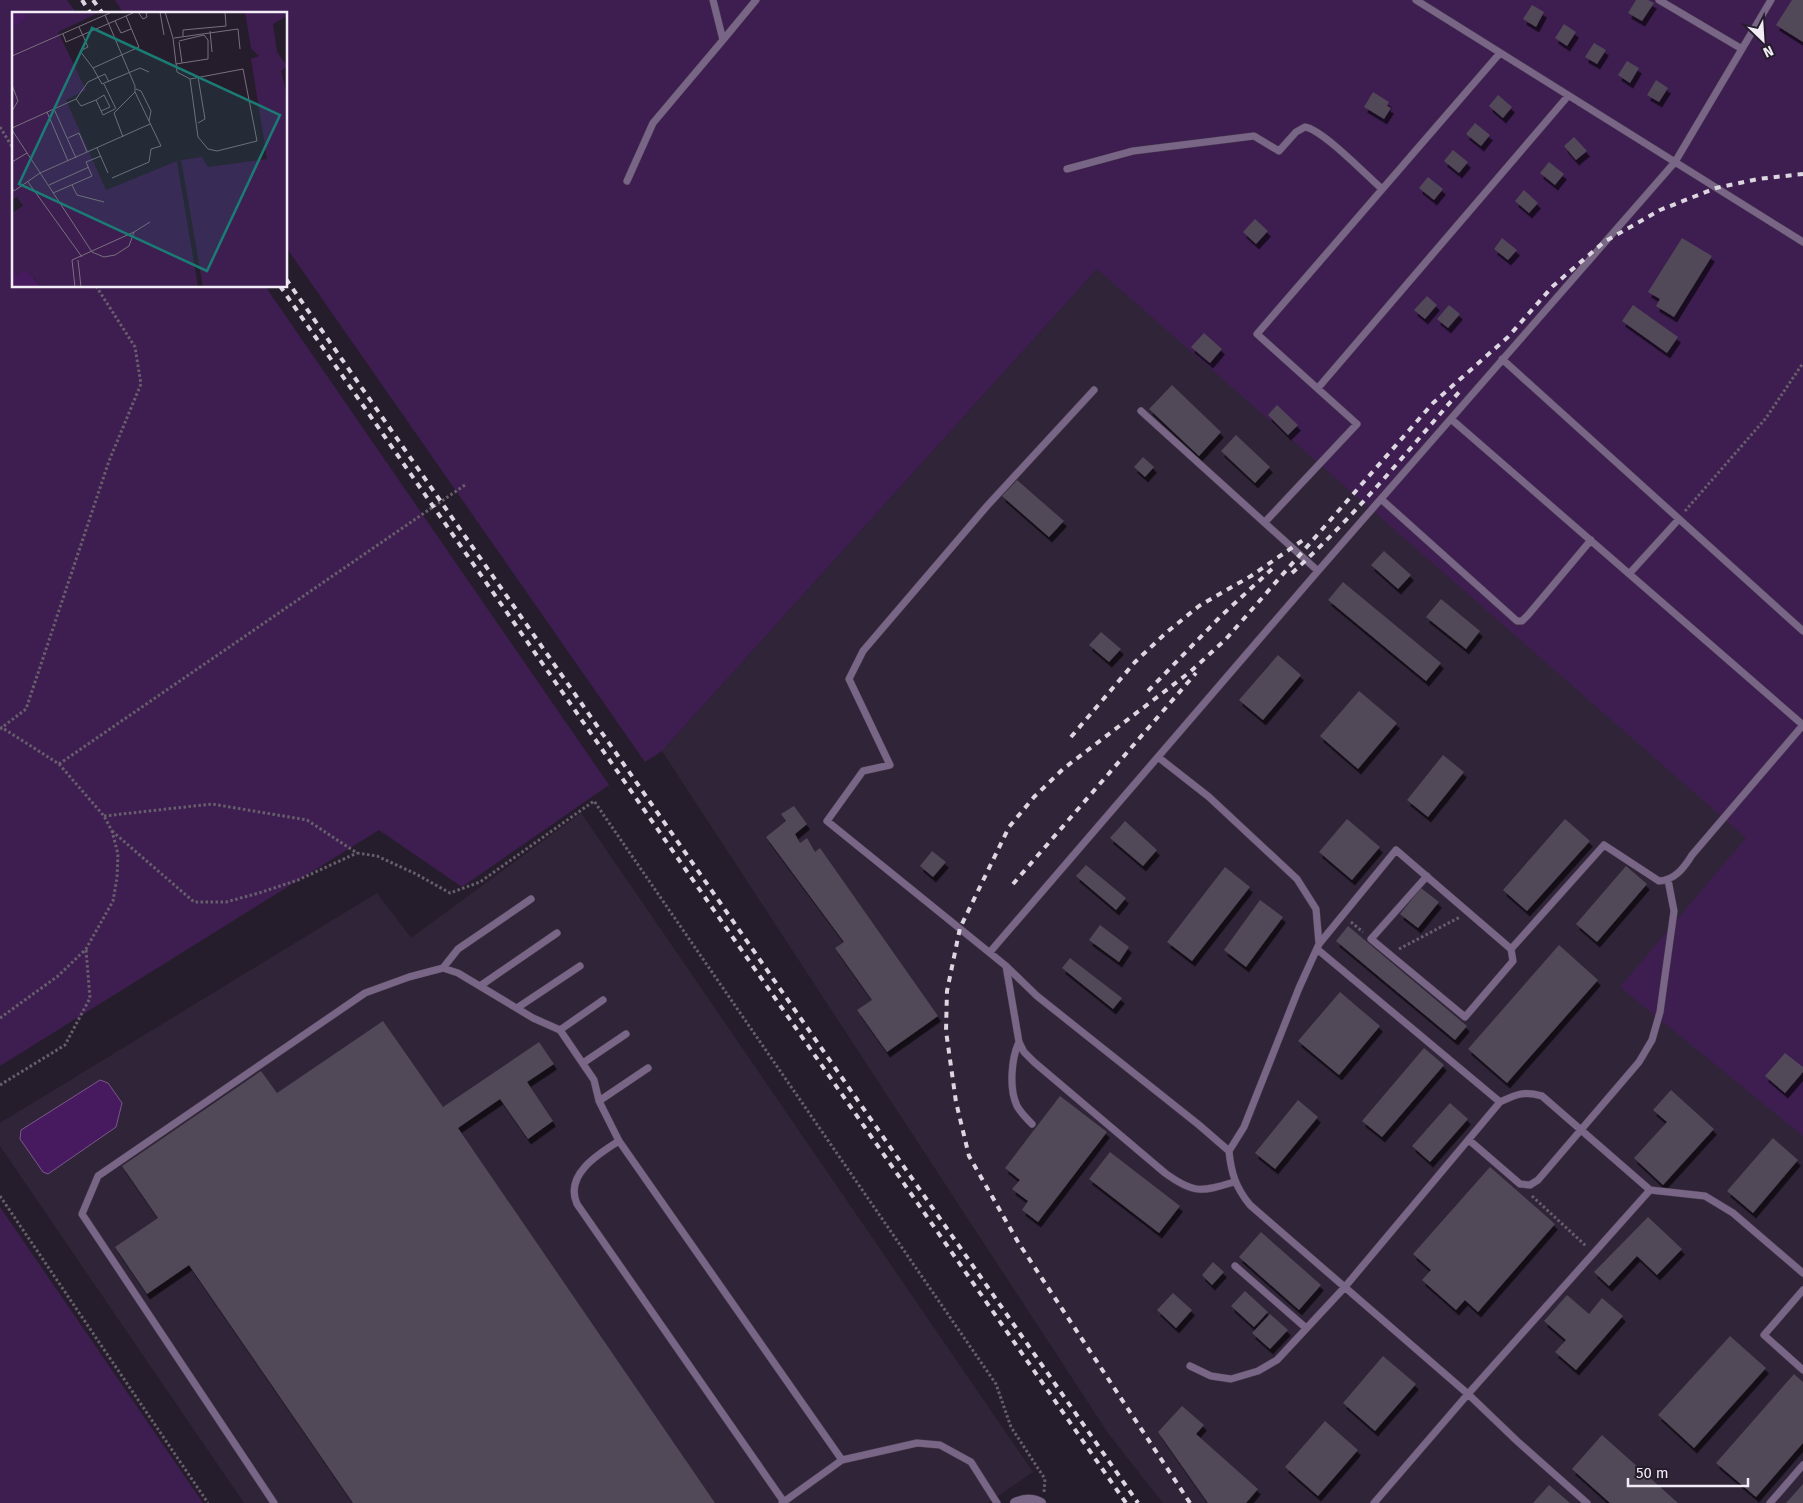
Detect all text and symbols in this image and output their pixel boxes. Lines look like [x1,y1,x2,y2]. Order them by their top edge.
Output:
inset map [12,12,288,288]
north arrow [1738,15,1788,65]
text: N [1760,42,1776,61]
scale bar [1628,1456,1748,1488]
text: 50 m [1636,1464,1669,1482]

